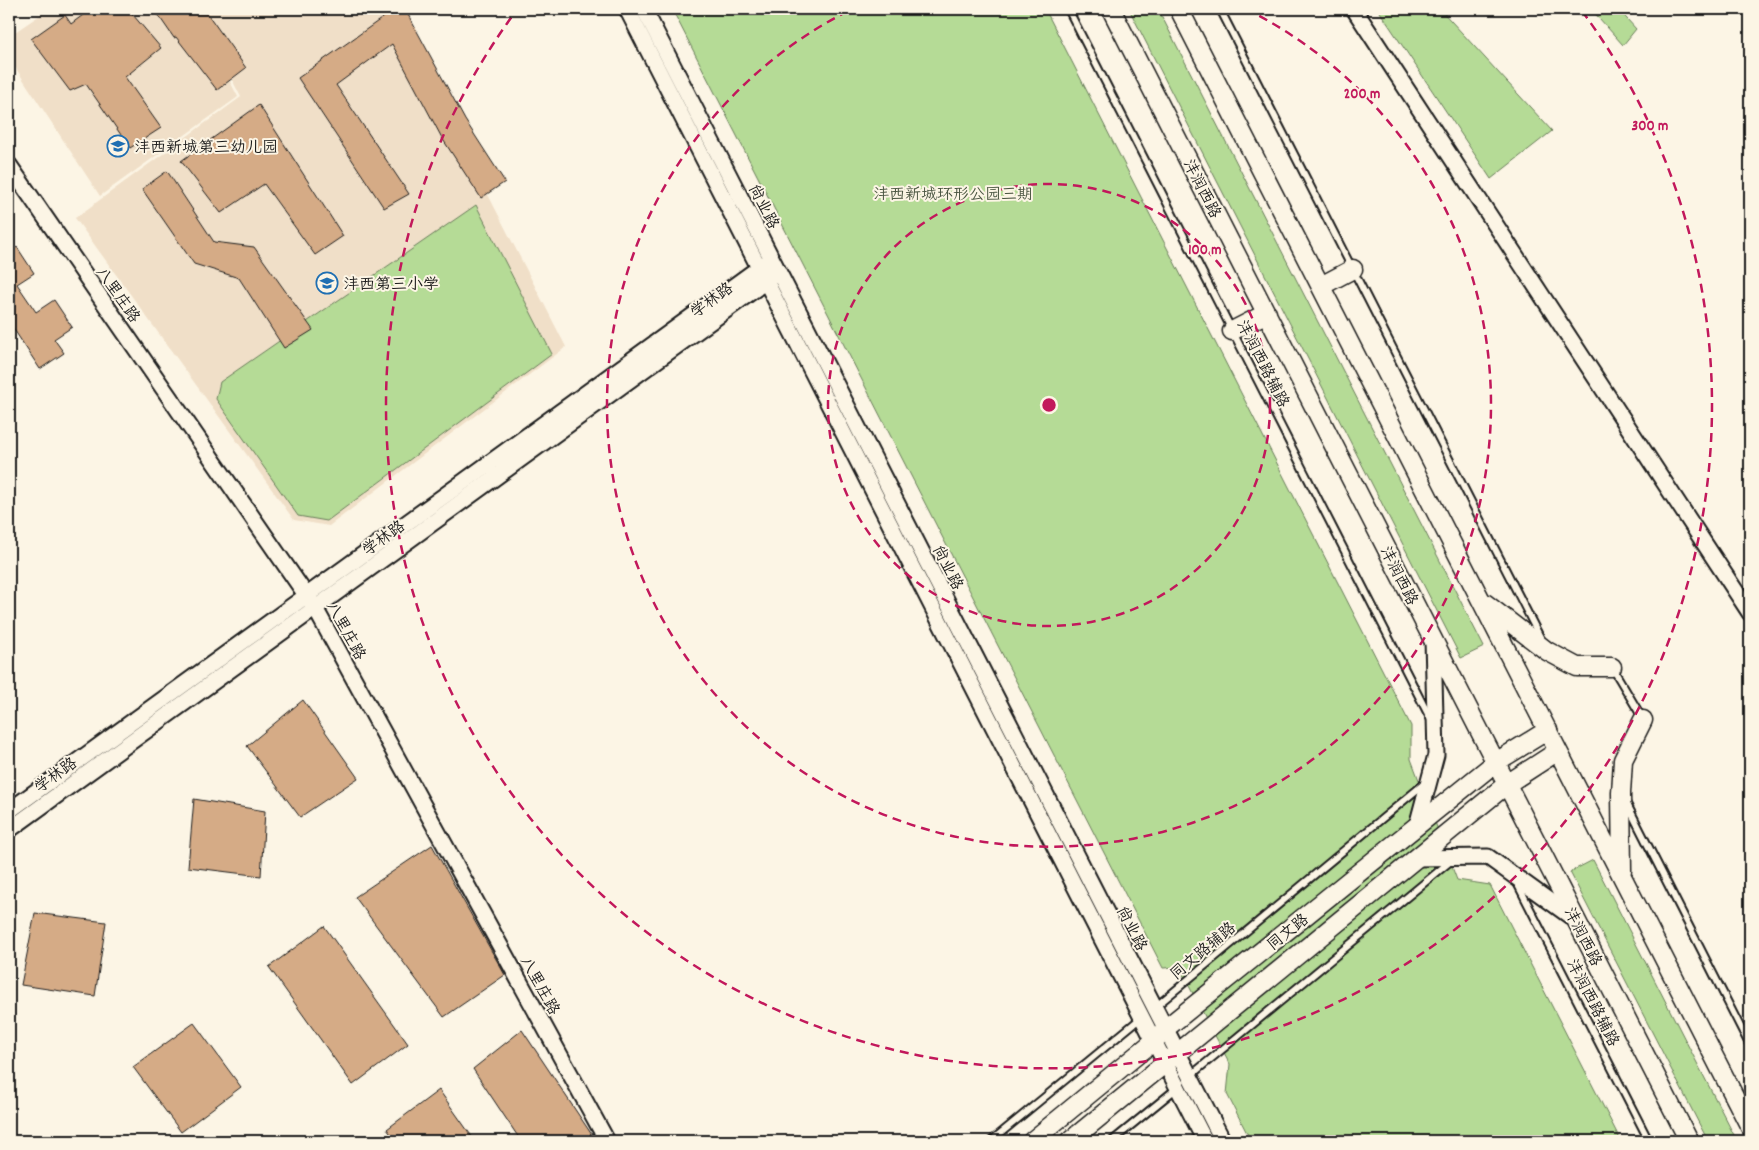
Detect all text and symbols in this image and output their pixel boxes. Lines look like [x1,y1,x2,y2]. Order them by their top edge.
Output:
text: 200 m [1344,84,1380,106]
text: 300 m [1632,116,1668,138]
school or university icon: 沣西新城第三幼儿园 [106,134,130,158]
place label: 沣西新城第三幼儿园 [134,137,278,160]
street label: 沣润西路 [1176,155,1226,223]
street label: 尚业路 [742,181,784,234]
park label: 沣西新城环形公园三期 [873,184,1033,207]
text: 100 m [1188,240,1222,262]
street label: 八里庄路 [89,263,145,328]
school or university icon: 沣西第三小学 [315,271,339,295]
place label: 沣西第三小学 [343,274,439,297]
street label: 学林路 [686,278,739,324]
street label: 沣润西路辅路 [1230,316,1294,412]
centre of rings [1040,396,1058,414]
street label: 学林路 [358,516,411,562]
street label: 尚业路 [926,542,968,595]
street label: 沣润西路 [1373,542,1423,610]
street label: 八里庄路 [319,598,370,665]
street label: 学林路 [30,753,83,799]
street label: 尚业路 [1110,903,1152,956]
street label: 沣润西路 [1557,903,1607,971]
street label: 同文路 [1263,909,1314,957]
street label: 同文路辅路 [1166,917,1242,986]
street label: 八里庄路 [513,953,564,1020]
street label: 沣润西路辅路 [1560,955,1624,1051]

